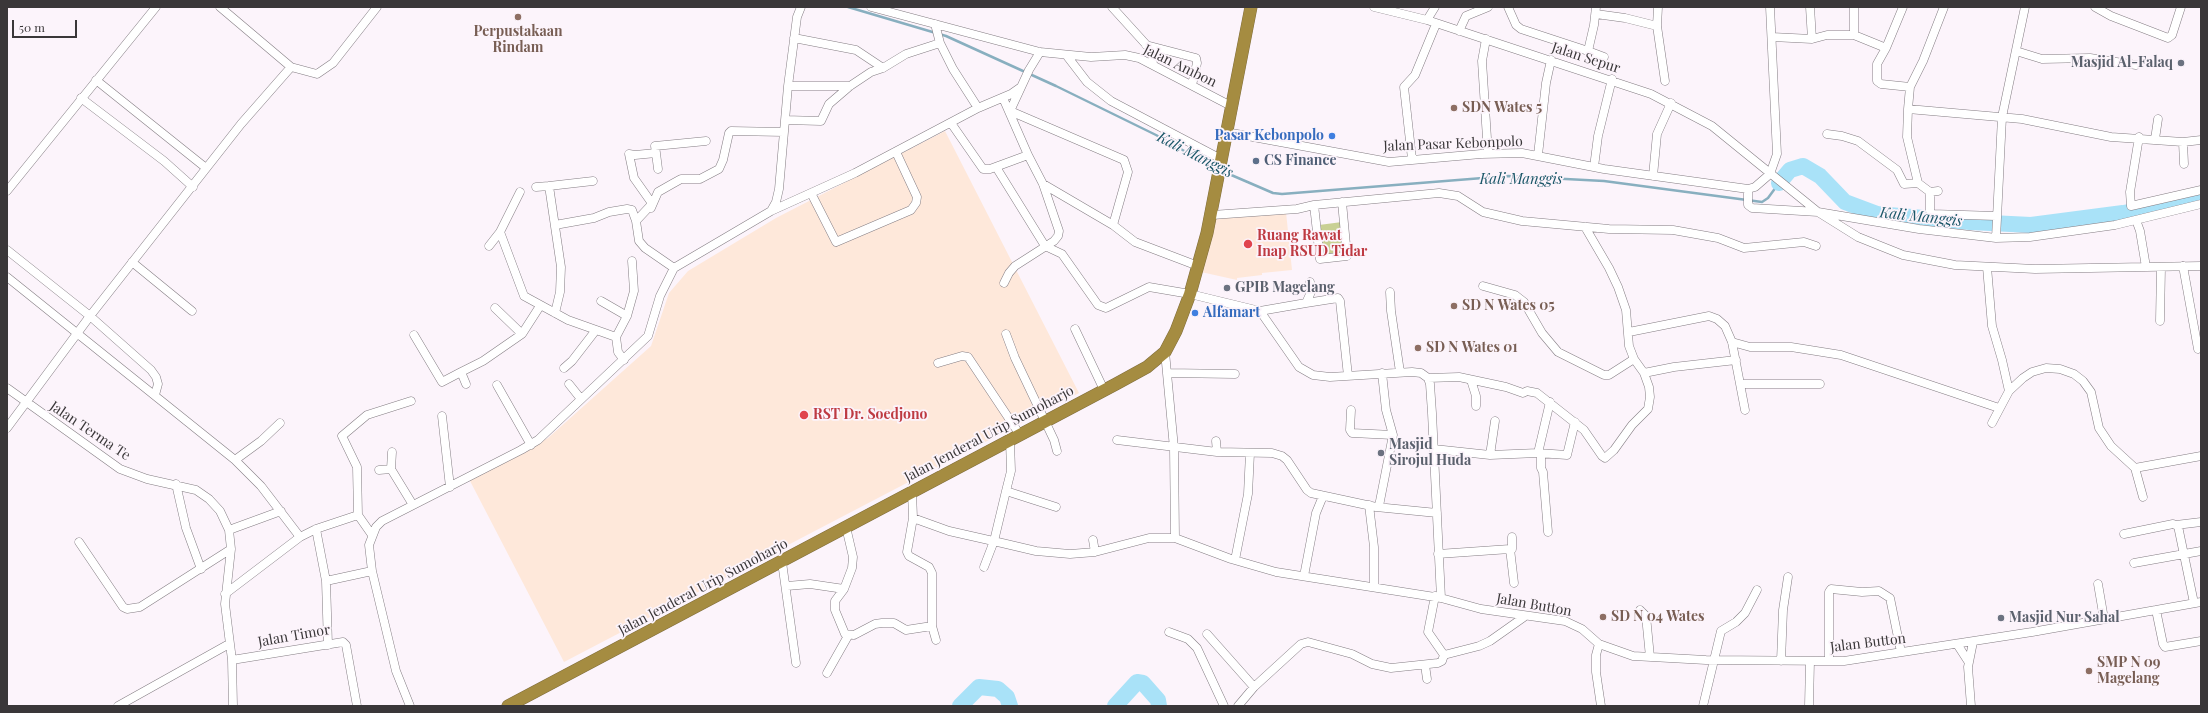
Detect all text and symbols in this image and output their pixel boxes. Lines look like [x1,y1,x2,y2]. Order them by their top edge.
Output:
scale bar [14,12,79,38]
marker: Perpustakaan Rindam [513,12,523,22]
text: 50 m [19,19,45,35]
place label: Perpustakaan Rindam [473,24,563,56]
street label: Jalan Sepur [1550,39,1622,77]
street label: Jalan Ambon [1141,41,1219,91]
place label: Masjid Al-Falaq [2071,55,2173,71]
marker: Masjid Al-Falaq [2176,58,2186,68]
place label: SDN Wates 5 [1462,100,1542,116]
marker: SDN Wates 5 [1449,103,1459,113]
water label: Kali Manggis [1154,128,1236,182]
place label: Pasar Kebonpolo [1215,128,1324,144]
marker: Pasar Kebonpolo [1327,131,1337,141]
street label: Jalan Pasar Kebonpolo [1383,133,1523,155]
place label: CS Finance [1264,153,1336,169]
marker: CS Finance [1251,156,1261,166]
water label: Kali Manggis [1479,170,1563,188]
water label: Kali Manggis [1879,204,1963,230]
place label: Ruang Rawat Inap RSUD Tidar [1257,228,1367,260]
marker: Ruang Rawat Inap RSUD Tidar [1242,238,1254,250]
place label: GPIB Magelang [1235,280,1335,296]
marker: GPIB Magelang [1222,283,1232,293]
place label: SD N Wates 05 [1462,298,1555,314]
marker: SD N Wates 05 [1449,301,1459,311]
place label: Alfamart [1203,305,1260,321]
marker: Alfamart [1190,308,1200,318]
place label: SD N Wates 01 [1426,340,1518,356]
marker: SD N Wates 01 [1413,343,1423,353]
street label: Jalan Jenderal Urip Sumoharjo [901,382,1077,486]
street label: Jalan Terma Te [47,398,133,464]
place label: RST Dr. Soedjono [813,407,927,423]
marker: RST Dr. Soedjono [798,409,810,421]
place label: Masjid Sirojul Huda [1389,437,1471,470]
marker: Masjid Sirojul Huda [1376,448,1386,458]
street label: Jalan Jenderal Urip Sumoharjo [615,535,791,639]
street label: Jalan Button [1495,590,1573,620]
place label: SD N 04 Wates [1611,609,1704,625]
place label: Masjid Nur Sahal [2009,610,2120,626]
marker: SD N 04 Wates [1598,612,1608,622]
marker: Masjid Nur Sahal [1996,613,2006,623]
street label: Jalan Timor [257,621,331,651]
street label: Jalan Button [1829,630,1907,656]
place label: SMP N 09 Magelang [2097,655,2161,688]
marker: SMP N 09 Magelang [2084,666,2094,676]

